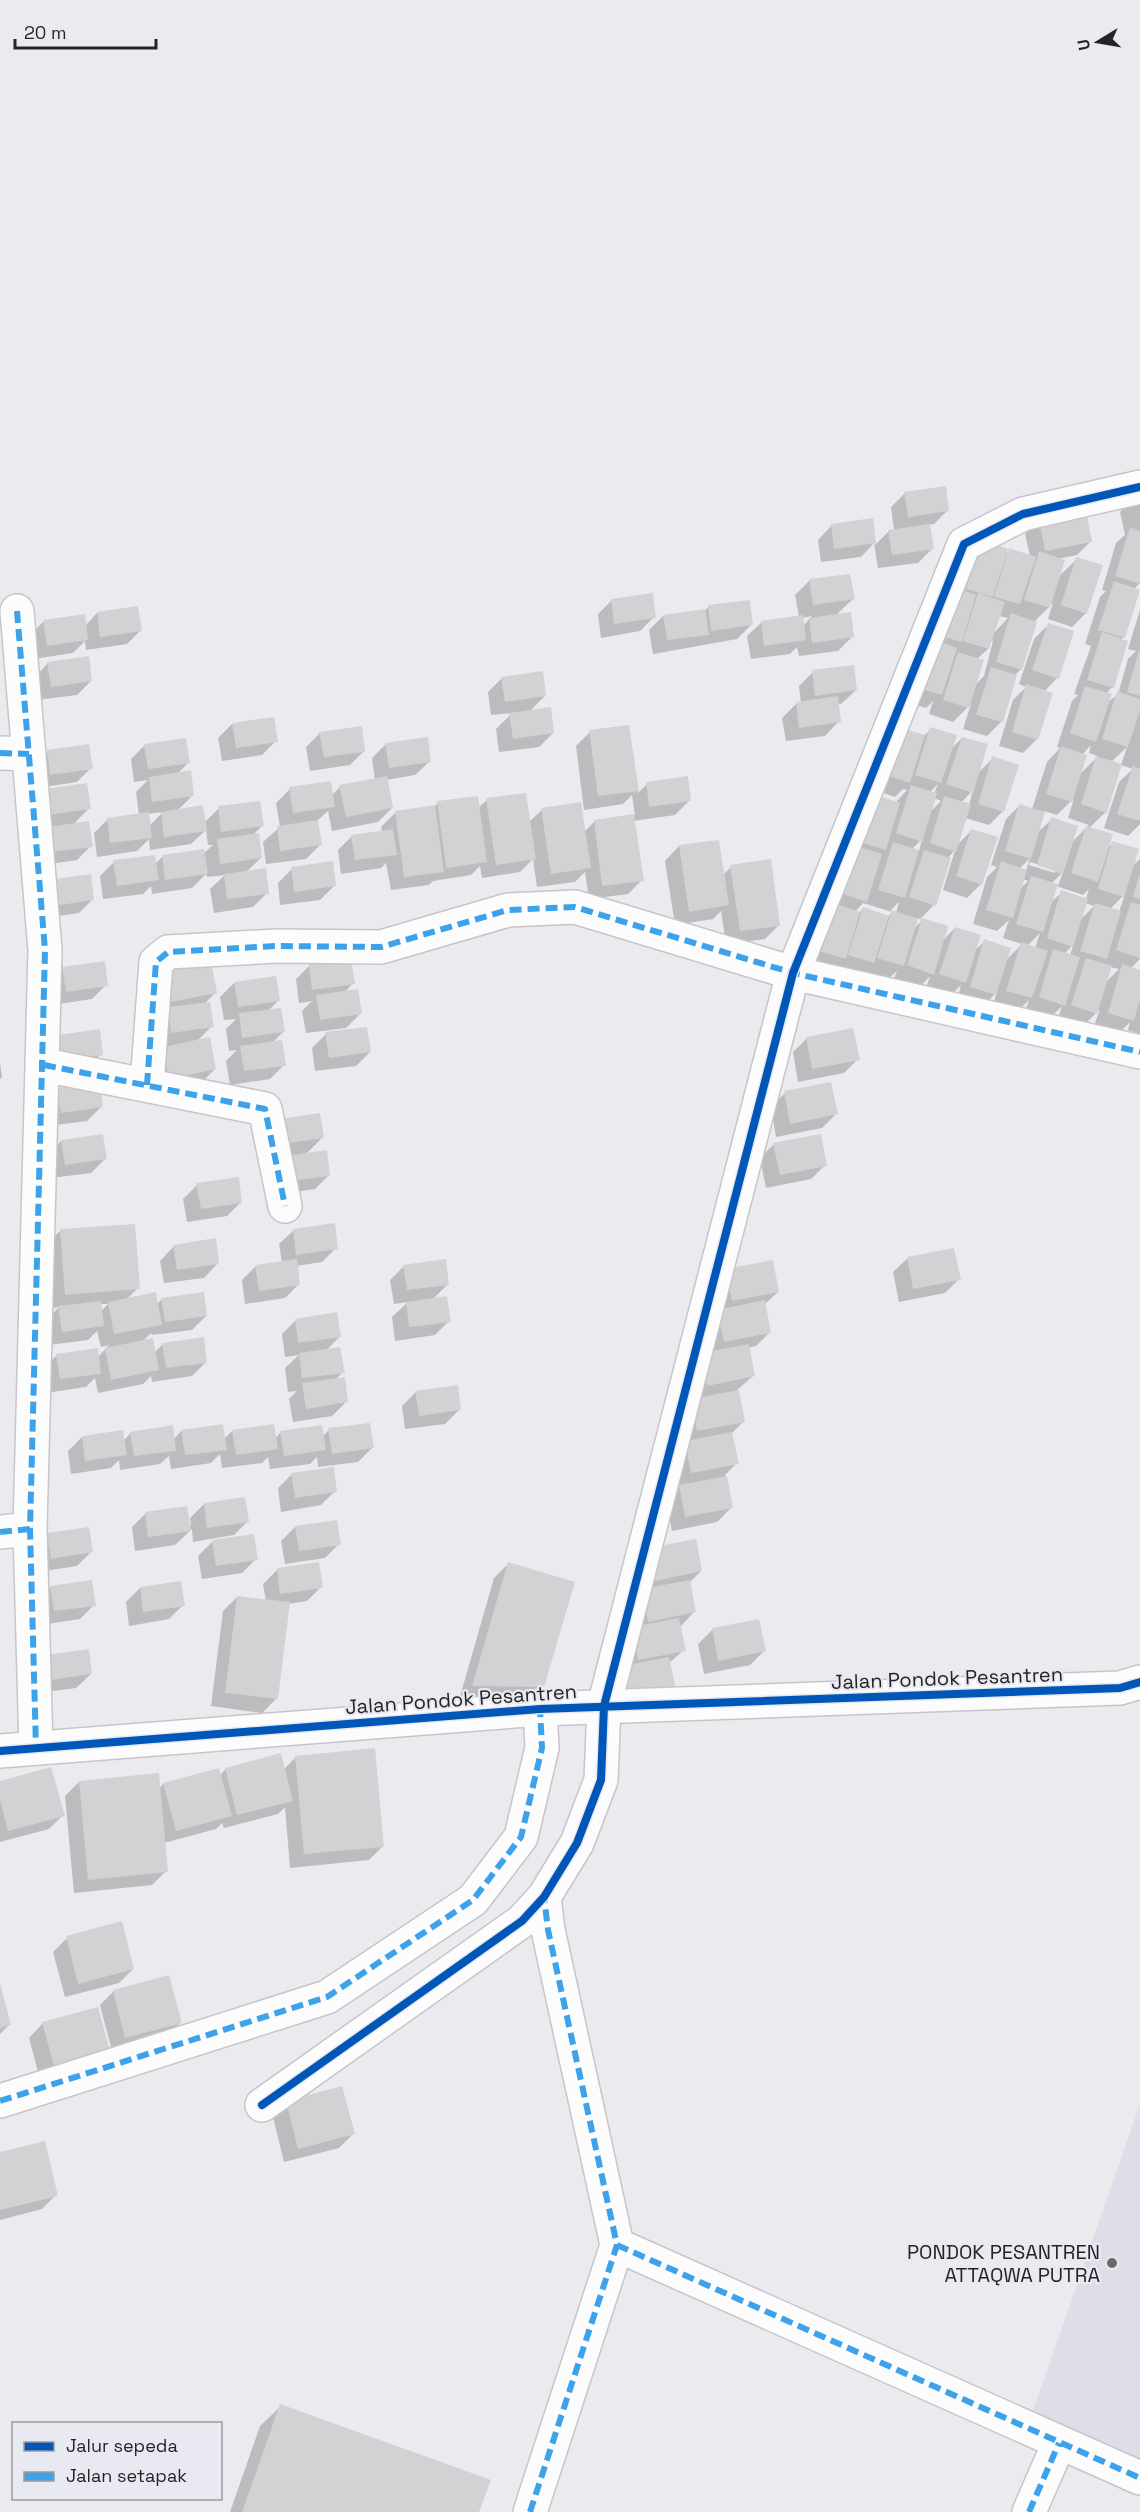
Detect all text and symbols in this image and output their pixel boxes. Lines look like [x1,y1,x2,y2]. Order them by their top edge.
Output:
scale bar [15,12,156,50]
north arrow [1068,12,1128,72]
text: 20 m [24,21,67,44]
text: U [1072,37,1095,52]
street label: Jalan Pondok Pesantren [831,1661,1063,1695]
street label: Jalan Pondok Pesantren [344,1678,578,1720]
place label: PONDOK PESANTREN ATTAQWA PUTRA [907,2239,1100,2288]
marker: PONDOK PESANTREN ATTAQWA PUTRA [1105,2256,1119,2270]
legend [12,2422,222,2500]
text: Jalur sepeda [66,2434,178,2457]
text: Jalan setapak [66,2464,187,2487]

